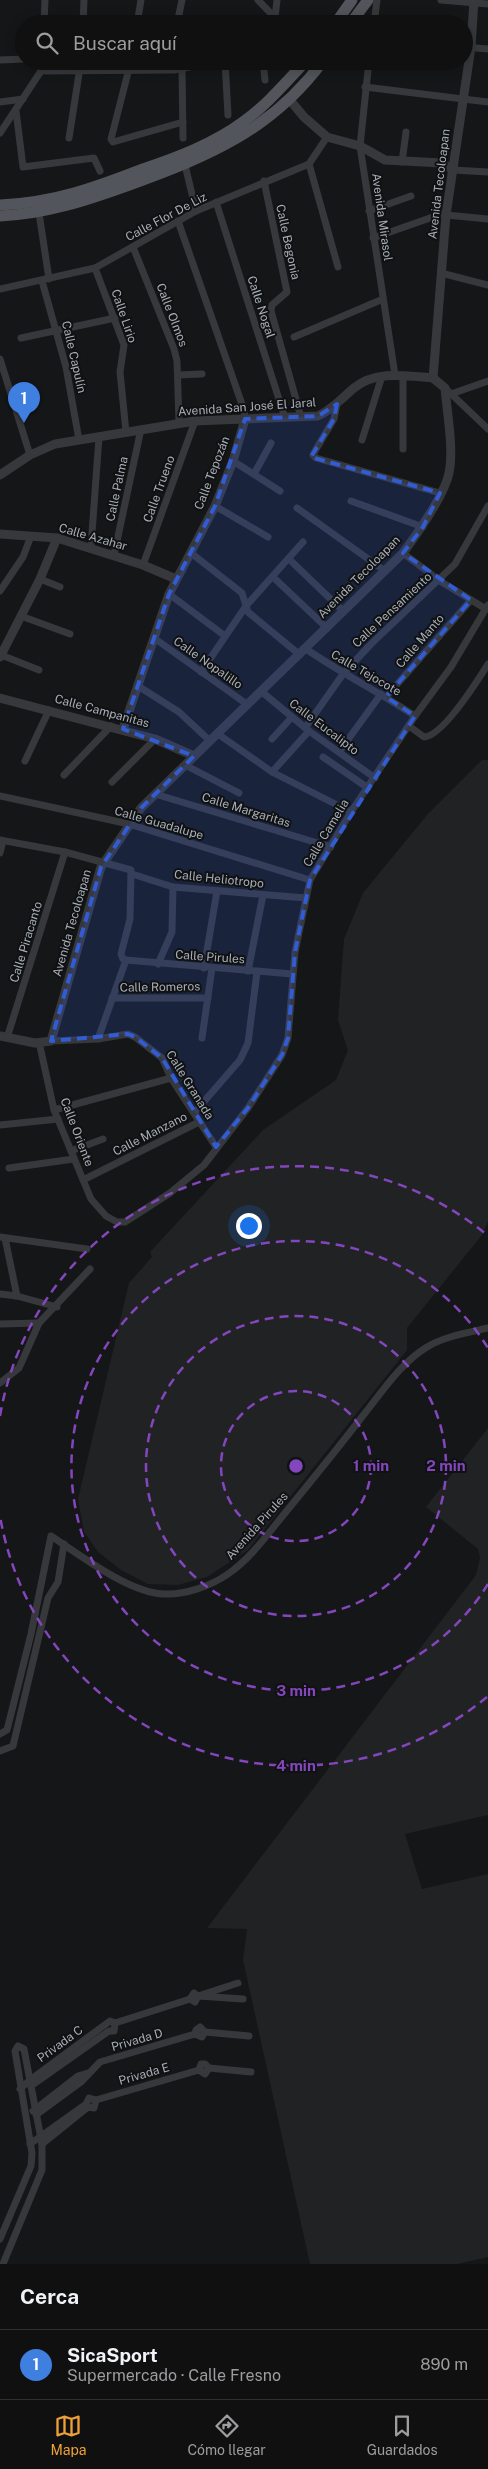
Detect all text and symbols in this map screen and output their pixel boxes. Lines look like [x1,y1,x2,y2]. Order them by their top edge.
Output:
search box [15,15,473,70]
icon: search [33,29,61,57]
text: Buscar aquí [73,32,177,54]
street label: Avenida Tecoloapan [425,128,453,240]
street label: Avenida Mirasol [369,172,395,262]
street label: Calle Flor De Liz [123,190,209,244]
street label: Calle Begonia [273,203,303,281]
street label: Calle Nogal [244,274,278,340]
street label: Calle Olmos [154,281,190,349]
street label: Calle Lirio [108,287,140,345]
street label: Calle Capulín [59,320,89,395]
pin: 1 [8,382,40,423]
street label: Avenida San José El Jaral [177,395,317,419]
street label: Calle Tepozán [192,434,232,512]
street label: Calle Trueno [140,453,178,524]
street label: Calle Palma [103,455,131,523]
street label: Calle Azahar [57,521,129,554]
street label: Avenida Tecoloapan [315,533,403,621]
street label: Calle Pensamiento [349,570,435,650]
street label: Calle Manto [393,611,447,671]
street label: Calle Nopalillo [171,634,245,692]
street label: Calle Tejocote [328,647,404,699]
street label: Calle Campanitas [53,692,151,730]
street label: Calle Eucalipto [286,696,362,758]
street label: Calle Margaritas [200,790,292,830]
street label: Calle Camelia [300,797,352,869]
street label: Calle Guadalupe [113,804,205,842]
street label: Calle Heliotropo [173,867,265,891]
street label: Avenida Tecoloapan [50,868,94,978]
street label: Calle Piracanto [7,900,45,984]
street label: Calle Pirules [175,948,245,966]
street label: Calle Romeros [120,979,200,995]
street label: Calle Granada [163,1048,217,1122]
street label: Calle Oriente [57,1096,97,1168]
street label: Calle Manzano [110,1109,190,1159]
your location [236,1213,262,1239]
centre of rings [287,1457,305,1475]
text: 1 min [353,1457,389,1474]
text: 2 min [426,1457,466,1474]
street label: Avenida Pirules [223,1489,291,1563]
text: 3 min [276,1682,316,1699]
text: 4 min [276,1757,316,1774]
street label: Privada C [35,2023,85,2065]
street label: Privada D [110,2026,164,2054]
street label: Privada E [117,2060,171,2088]
text: Cerca [20,2284,79,2309]
text: SicaSport [67,2344,158,2366]
text: 1 [33,2355,39,2374]
text: 890 m [420,2355,468,2374]
text: Supermercado · Calle Fresno [67,2366,281,2385]
tab: Mapa [50,2412,87,2458]
tab: Cómo llegar [187,2412,266,2458]
tab: Guardados [367,2412,438,2458]

